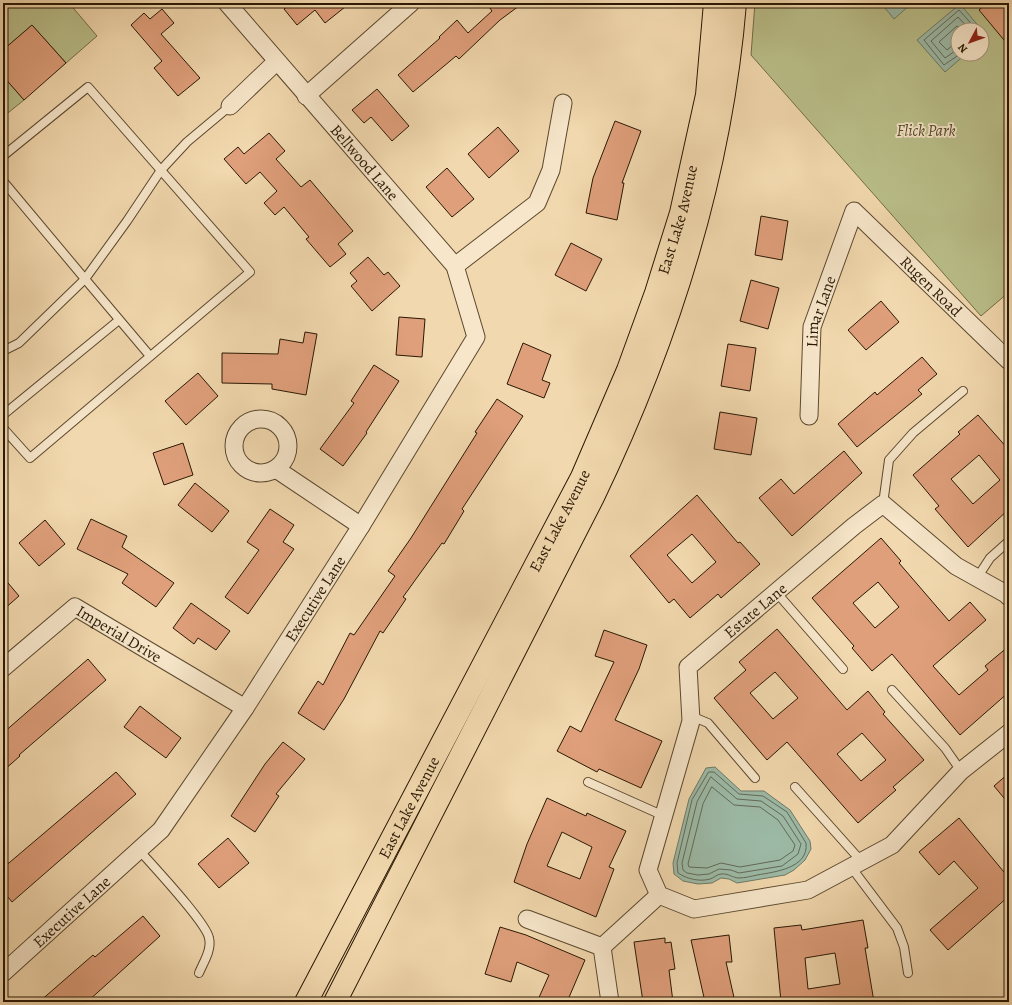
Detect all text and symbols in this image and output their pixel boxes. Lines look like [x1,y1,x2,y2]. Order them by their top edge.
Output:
north arrow [950,22,990,62]
text: N [955,40,971,56]
street label: Bellwood Lane [325,120,404,206]
park label: Flick Park [896,120,956,142]
street label: East Lake Avenue [652,163,703,277]
street label: Rugen Road [895,251,967,322]
street label: Limar Lane [801,273,842,348]
street label: East Lake Avenue [524,466,596,576]
street label: Executive Lane [280,552,351,646]
street label: Estate Lane [720,578,792,644]
street label: Imperial Drive [72,600,166,668]
street label: East Lake Avenue [373,753,445,863]
street label: Executive Lane [28,871,116,953]

